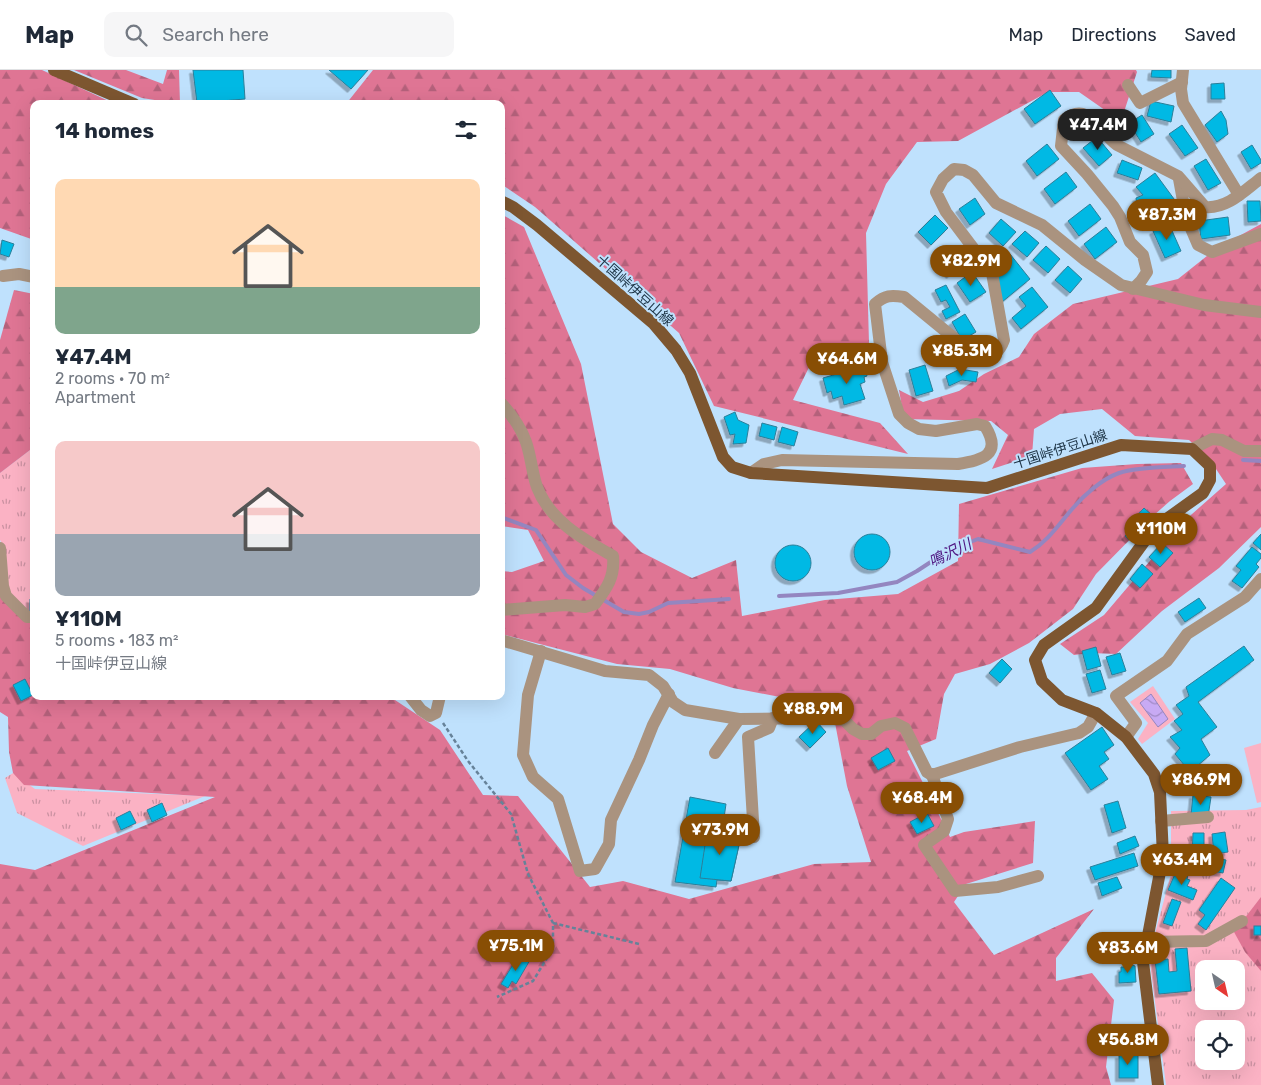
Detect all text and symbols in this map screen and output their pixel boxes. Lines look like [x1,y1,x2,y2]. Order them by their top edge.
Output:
search box [104,12,454,57]
text: Map [25,21,74,49]
icon: search [122,21,150,49]
text: Search here [162,23,269,46]
text: Map [1008,24,1043,46]
text: Directions [1071,24,1157,46]
text: Saved [1185,24,1236,46]
pin: ¥47.4M [1057,108,1139,151]
text: ¥47.4M [1069,115,1127,134]
icon: filters [452,116,480,144]
text: 14 homes [55,118,154,143]
pin: ¥87.3M [1126,198,1208,241]
text: ¥87.3M [1138,205,1196,224]
icon: home [223,211,313,301]
pin: ¥82.9M [930,244,1012,287]
street label: 十国峠伊豆山線 [593,251,677,329]
text: ¥82.9M [941,251,1001,270]
pin: ¥85.3M [921,334,1003,377]
text: ¥85.3M [932,341,992,360]
pin: ¥64.6M [806,342,888,385]
text: ¥47.4M [55,344,132,369]
text: ¥64.6M [817,349,877,368]
text: 2 rooms · 70 m² [55,369,170,388]
text: Apartment [55,388,135,407]
street label: 十国峠伊豆山線 [1011,426,1109,473]
icon: home [223,474,313,564]
pin: ¥110M [1126,512,1196,555]
text: ¥110M [1135,519,1187,538]
water label: 鳴沢川 [926,534,976,571]
text: ¥110M [55,606,122,631]
text: 5 rooms · 183 m² [55,631,178,650]
text: 十国峠伊豆山線 [55,654,167,673]
pin: ¥88.9M [772,692,854,735]
text: ¥88.9M [783,699,843,718]
pin: ¥86.9M [1160,764,1242,806]
text: ¥86.9M [1171,770,1231,789]
pin: ¥68.4M [881,782,963,824]
text: ¥68.4M [892,788,952,807]
pin: ¥73.9M [679,814,761,856]
text: ¥73.9M [691,820,749,839]
pin: ¥63.4M [1141,844,1223,886]
text: ¥63.4M [1152,850,1212,869]
pin: ¥75.1M [475,930,557,972]
pin: ¥83.6M [1087,932,1169,974]
text: ¥75.1M [488,936,544,955]
text: ¥83.6M [1098,938,1158,957]
north arrow [1195,960,1245,1010]
map controls [1195,960,1245,1070]
button: locate [1195,1020,1245,1070]
pin: ¥56.8M [1087,1024,1169,1066]
text: ¥56.8M [1098,1030,1158,1049]

